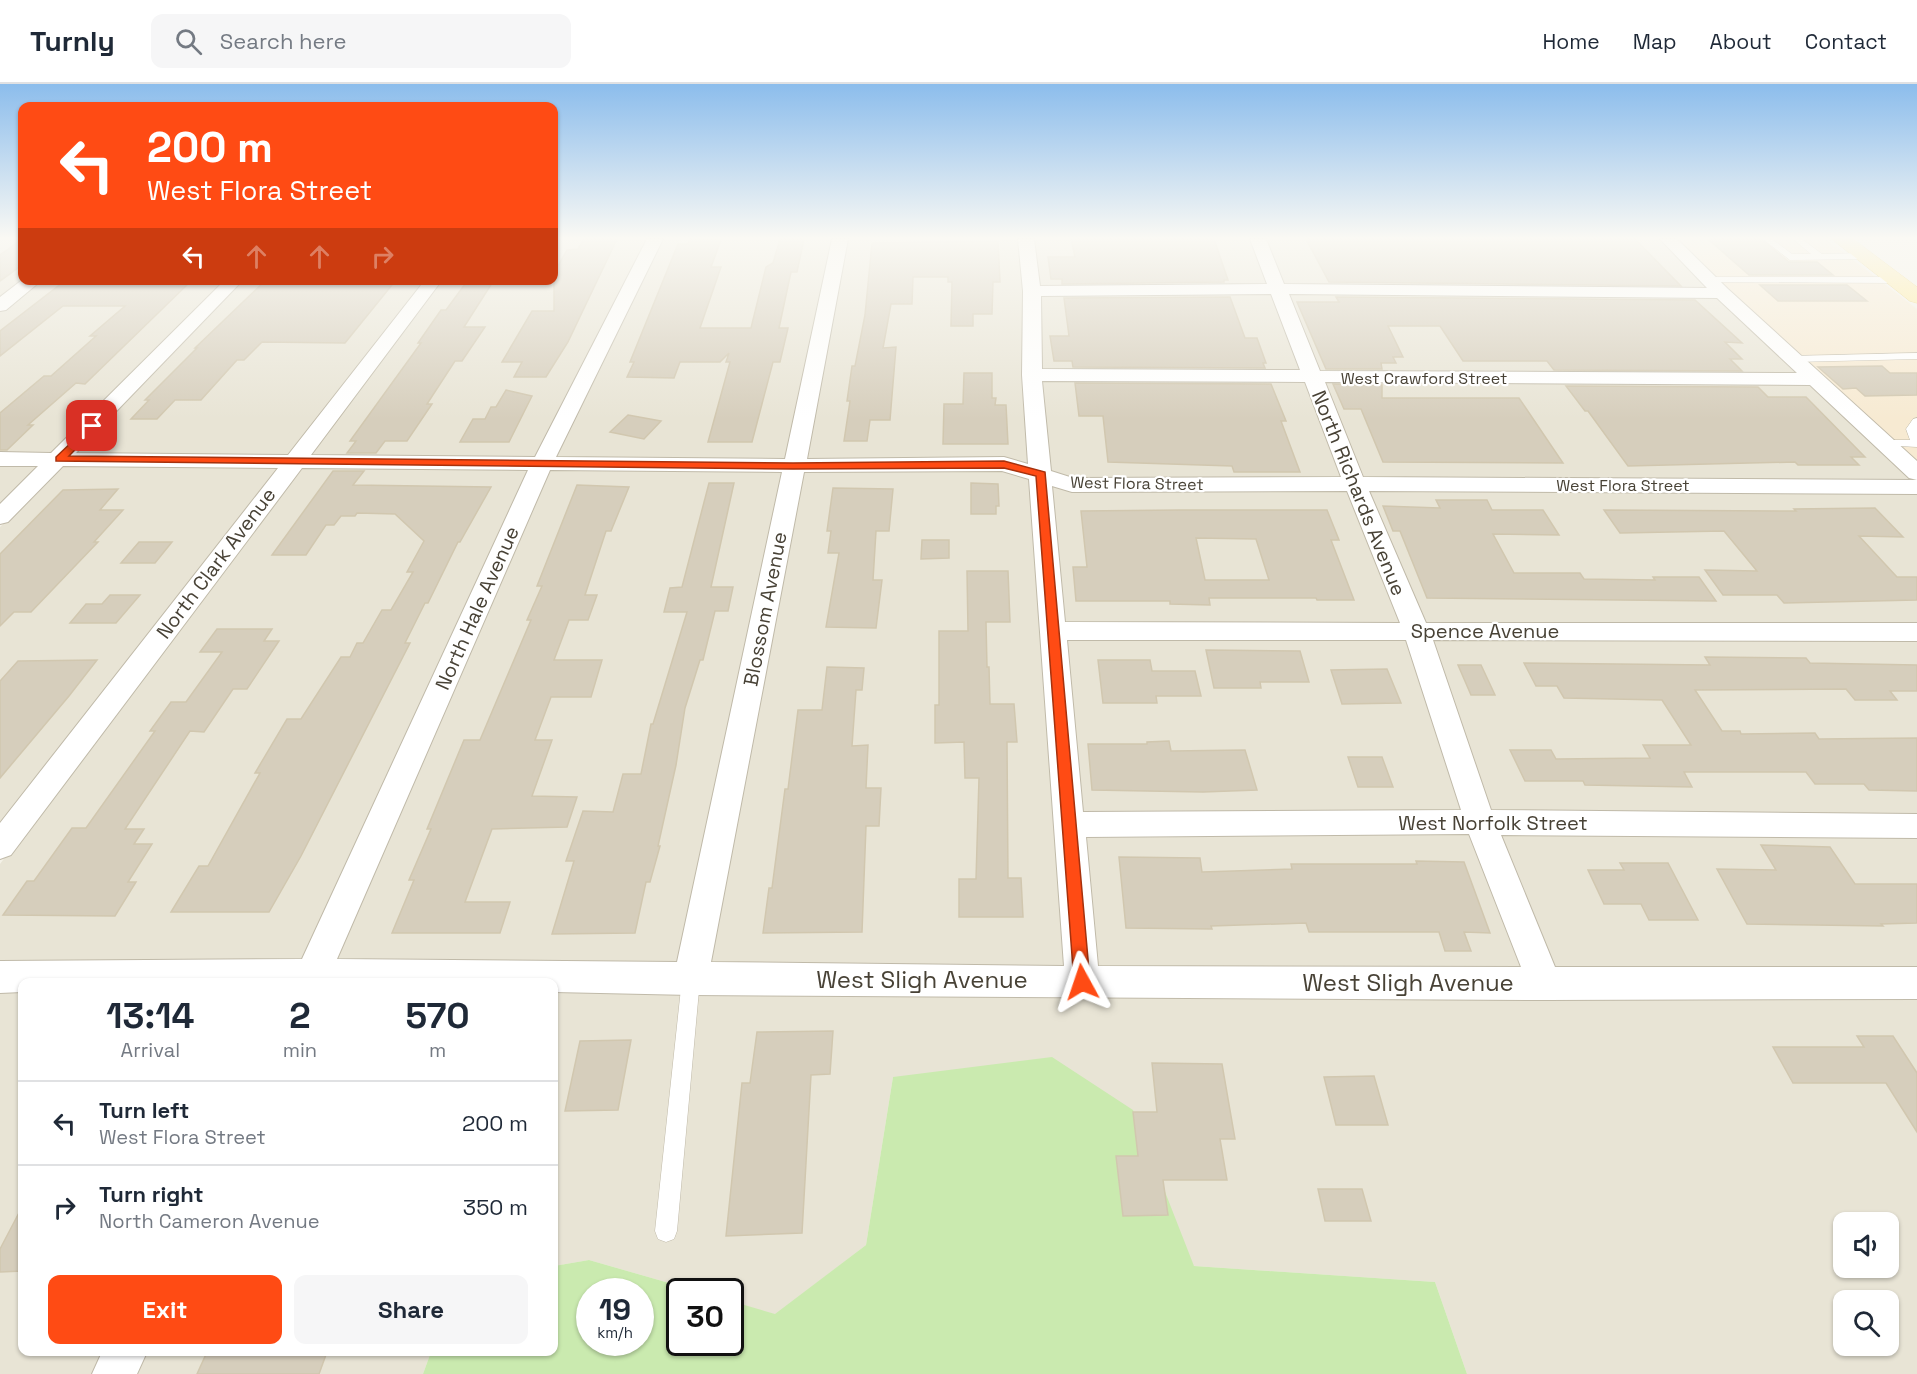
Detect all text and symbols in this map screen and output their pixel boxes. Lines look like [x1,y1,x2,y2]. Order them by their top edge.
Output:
search box [151,14,571,68]
text: Turnly [30,23,115,59]
icon: search [172,25,205,58]
text: Search here [220,27,347,55]
text: Home [1542,28,1600,55]
text: Map [1633,28,1677,55]
text: About [1710,28,1772,55]
text: Contact [1805,28,1887,55]
text: 200 m [147,121,273,174]
icon: left [48,126,126,204]
text: West Flora Street [147,173,372,208]
icon: left [177,240,210,273]
icon: ahead [240,240,273,273]
icon: ahead [303,240,336,273]
icon: right [366,240,399,273]
street label: West Crawford Street [1341,368,1507,389]
street label: North Richards Avenue [1306,387,1412,599]
pin [66,400,117,451]
icon: arrive [75,409,108,442]
street label: West Flora Street [1070,472,1204,495]
street label: West Flora Street [1556,475,1690,496]
street label: North Clark Avenue [151,482,281,644]
street label: North Hale Avenue [429,522,525,694]
street label: Blossom Avenue [737,530,793,688]
street label: Spence Avenue [1411,618,1559,644]
street label: West Norfolk Street [1398,810,1588,836]
position arrow [1050,950,1114,1014]
street label: West Sligh Avenue [816,964,1028,995]
street label: West Sligh Avenue [1302,967,1514,998]
text: 13:14 [106,993,194,1039]
text: 2 [289,993,311,1039]
text: 570 [405,993,470,1039]
text: Arrival [121,1037,180,1063]
text: min [283,1037,317,1063]
text: m [429,1037,446,1063]
text: Turn left [99,1096,189,1124]
icon: left [48,1107,81,1140]
text: 200 m [462,1109,528,1137]
text: West Flora Street [99,1124,266,1150]
text: Turn right [99,1180,204,1208]
icon: right [48,1191,81,1224]
text: 350 m [463,1193,528,1221]
text: North Cameron Avenue [99,1208,319,1234]
map controls [1833,1212,1899,1356]
button: sound [1833,1212,1899,1278]
button: Exit [48,1275,282,1344]
button: Share [294,1275,528,1344]
speed limit sign: 30 [666,1278,744,1356]
text: 19 [599,1290,631,1329]
button: search [1833,1290,1899,1356]
text: km/h [597,1323,633,1342]

